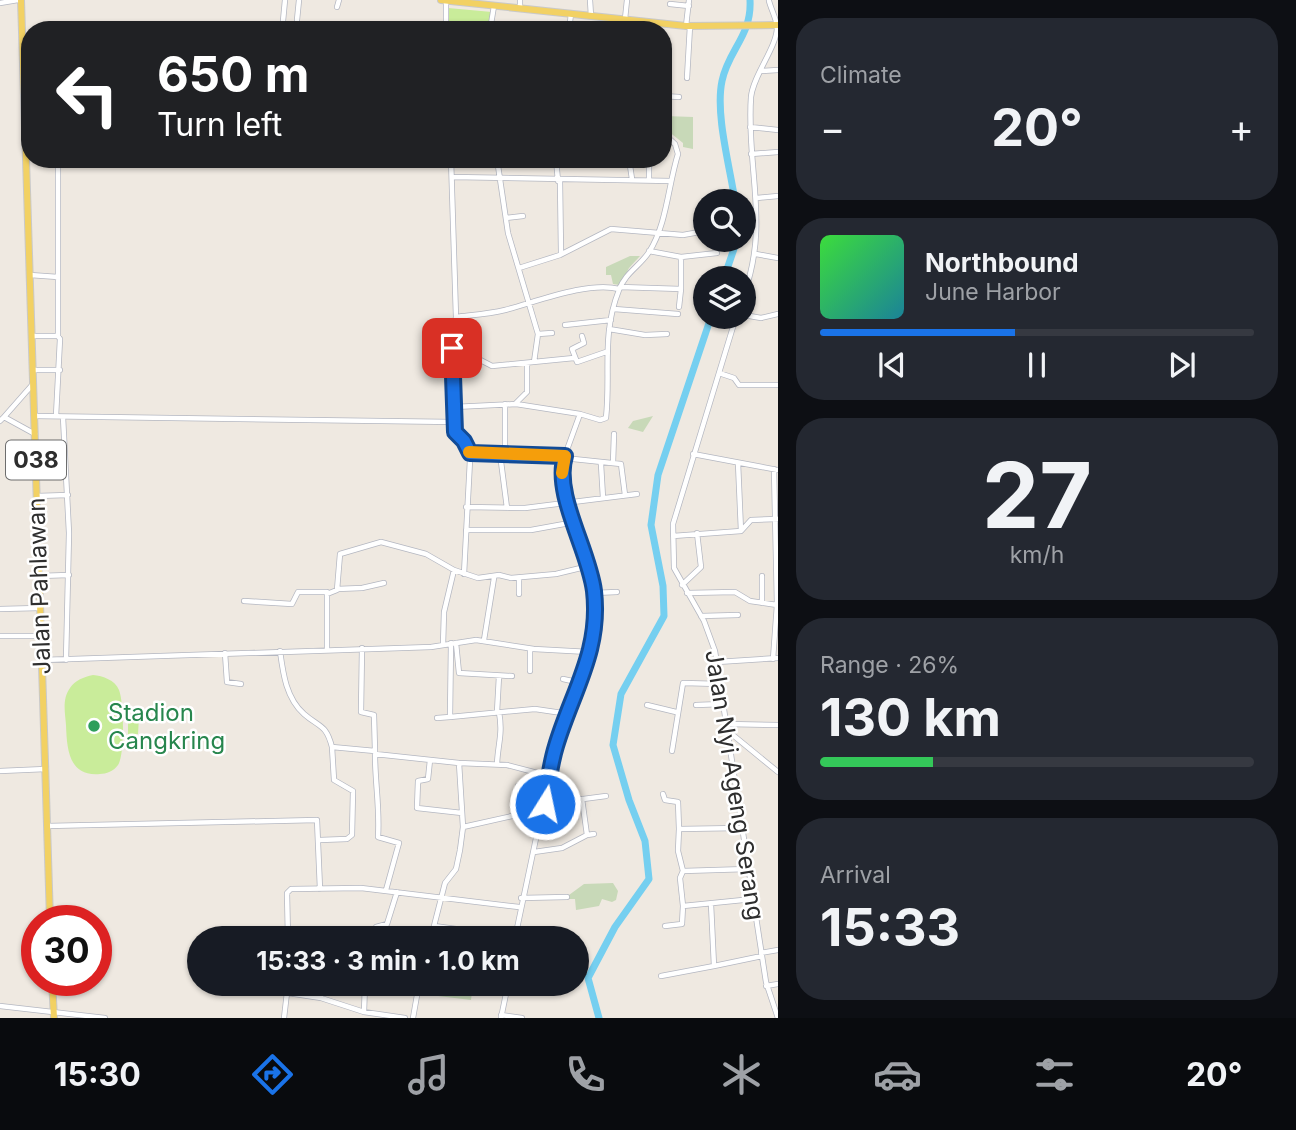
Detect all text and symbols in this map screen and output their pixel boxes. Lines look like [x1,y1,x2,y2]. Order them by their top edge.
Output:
text: 650 m [157,45,310,104]
icon: left [42,49,133,140]
text: Climate [820,61,902,89]
text: 20° [991,96,1083,159]
text: Turn left [157,105,282,144]
text: − [820,105,845,151]
text: + [1229,105,1254,151]
map controls [693,189,756,329]
button: search [693,189,756,252]
text: Northbound [925,247,1079,278]
button: layers [693,266,756,329]
text: June Harbor [925,278,1061,306]
pin [422,318,482,378]
icon: arrive [433,329,471,367]
icon: previous [873,346,911,384]
icon: pause [1018,346,1056,384]
icon: next [1163,346,1201,384]
road number: 038 [6,440,66,480]
text: 27 [982,440,1092,550]
street label: Jalan Pahlawan [21,497,57,675]
text: km/h [1010,541,1064,569]
street label: Jalan Nyi Ageng Serang [699,648,771,922]
text: Range · 26% [820,651,959,679]
text: 130 km [820,686,1001,749]
place label: Stadion Cangkring [108,698,225,755]
marker: Stadion Cangkring [86,718,102,734]
position arrow [508,767,582,841]
text: Arrival [820,861,891,889]
text: 15:33 [820,896,960,959]
speed limit sign: 30 [21,905,112,996]
text: 15:33 · 3 min · 1.0 km [256,945,520,976]
icon: directions [248,1050,297,1099]
icon: music [404,1050,453,1099]
icon: phone [561,1050,610,1099]
icon: climate [717,1050,766,1099]
icon: car [873,1050,922,1099]
icon: filters [1030,1050,1079,1099]
text: 15:30 [54,1055,141,1094]
text: 20° [1186,1055,1242,1094]

